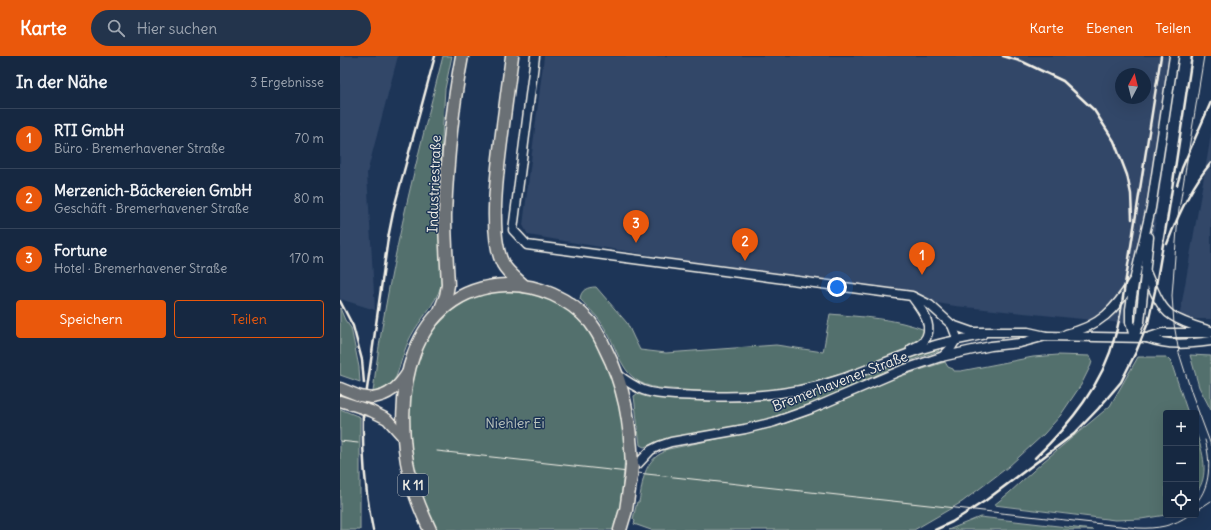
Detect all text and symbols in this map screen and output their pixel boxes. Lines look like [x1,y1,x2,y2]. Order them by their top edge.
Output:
search box [91,10,371,46]
text: Karte [20,16,67,40]
icon: search [105,17,127,39]
text: Hier suchen [137,19,217,38]
text: Karte [1030,19,1064,37]
text: Ebenen [1086,19,1133,37]
text: Teilen [1155,19,1191,37]
north arrow [1115,68,1151,104]
text: In der Nähe [16,71,108,93]
text: 3 Ergebnisse [250,74,324,91]
text: RTI GmbH [54,121,124,140]
text: 1 [26,130,32,147]
text: 70 m [295,130,324,147]
street label: Industriestraße [423,135,445,233]
text: Büro · Bremerhavener Straße [54,140,225,157]
text: Merzenich-Bäckereien GmbH [54,181,252,200]
text: 2 [25,190,33,207]
text: 80 m [293,190,324,207]
text: Geschäft · Bremerhavener Straße [54,200,249,217]
pin: 3 [623,210,649,243]
pin: 2 [732,228,758,261]
text: Fortune [54,241,107,260]
pin: 1 [909,242,935,275]
text: 3 [25,250,33,267]
text: 170 m [289,250,324,267]
text: Hotel · Bremerhavener Straße [54,260,227,277]
your location [827,277,847,297]
button: Speichern [16,300,166,338]
button: Teilen [174,300,324,338]
street label: Bremerhavener Straße [770,347,910,415]
map controls [1163,410,1199,518]
button: + [1163,410,1199,446]
park label: Niehler Ei [485,414,545,432]
button: − [1163,446,1199,482]
road number: K 11 [398,474,428,496]
button: locate [1163,482,1199,518]

